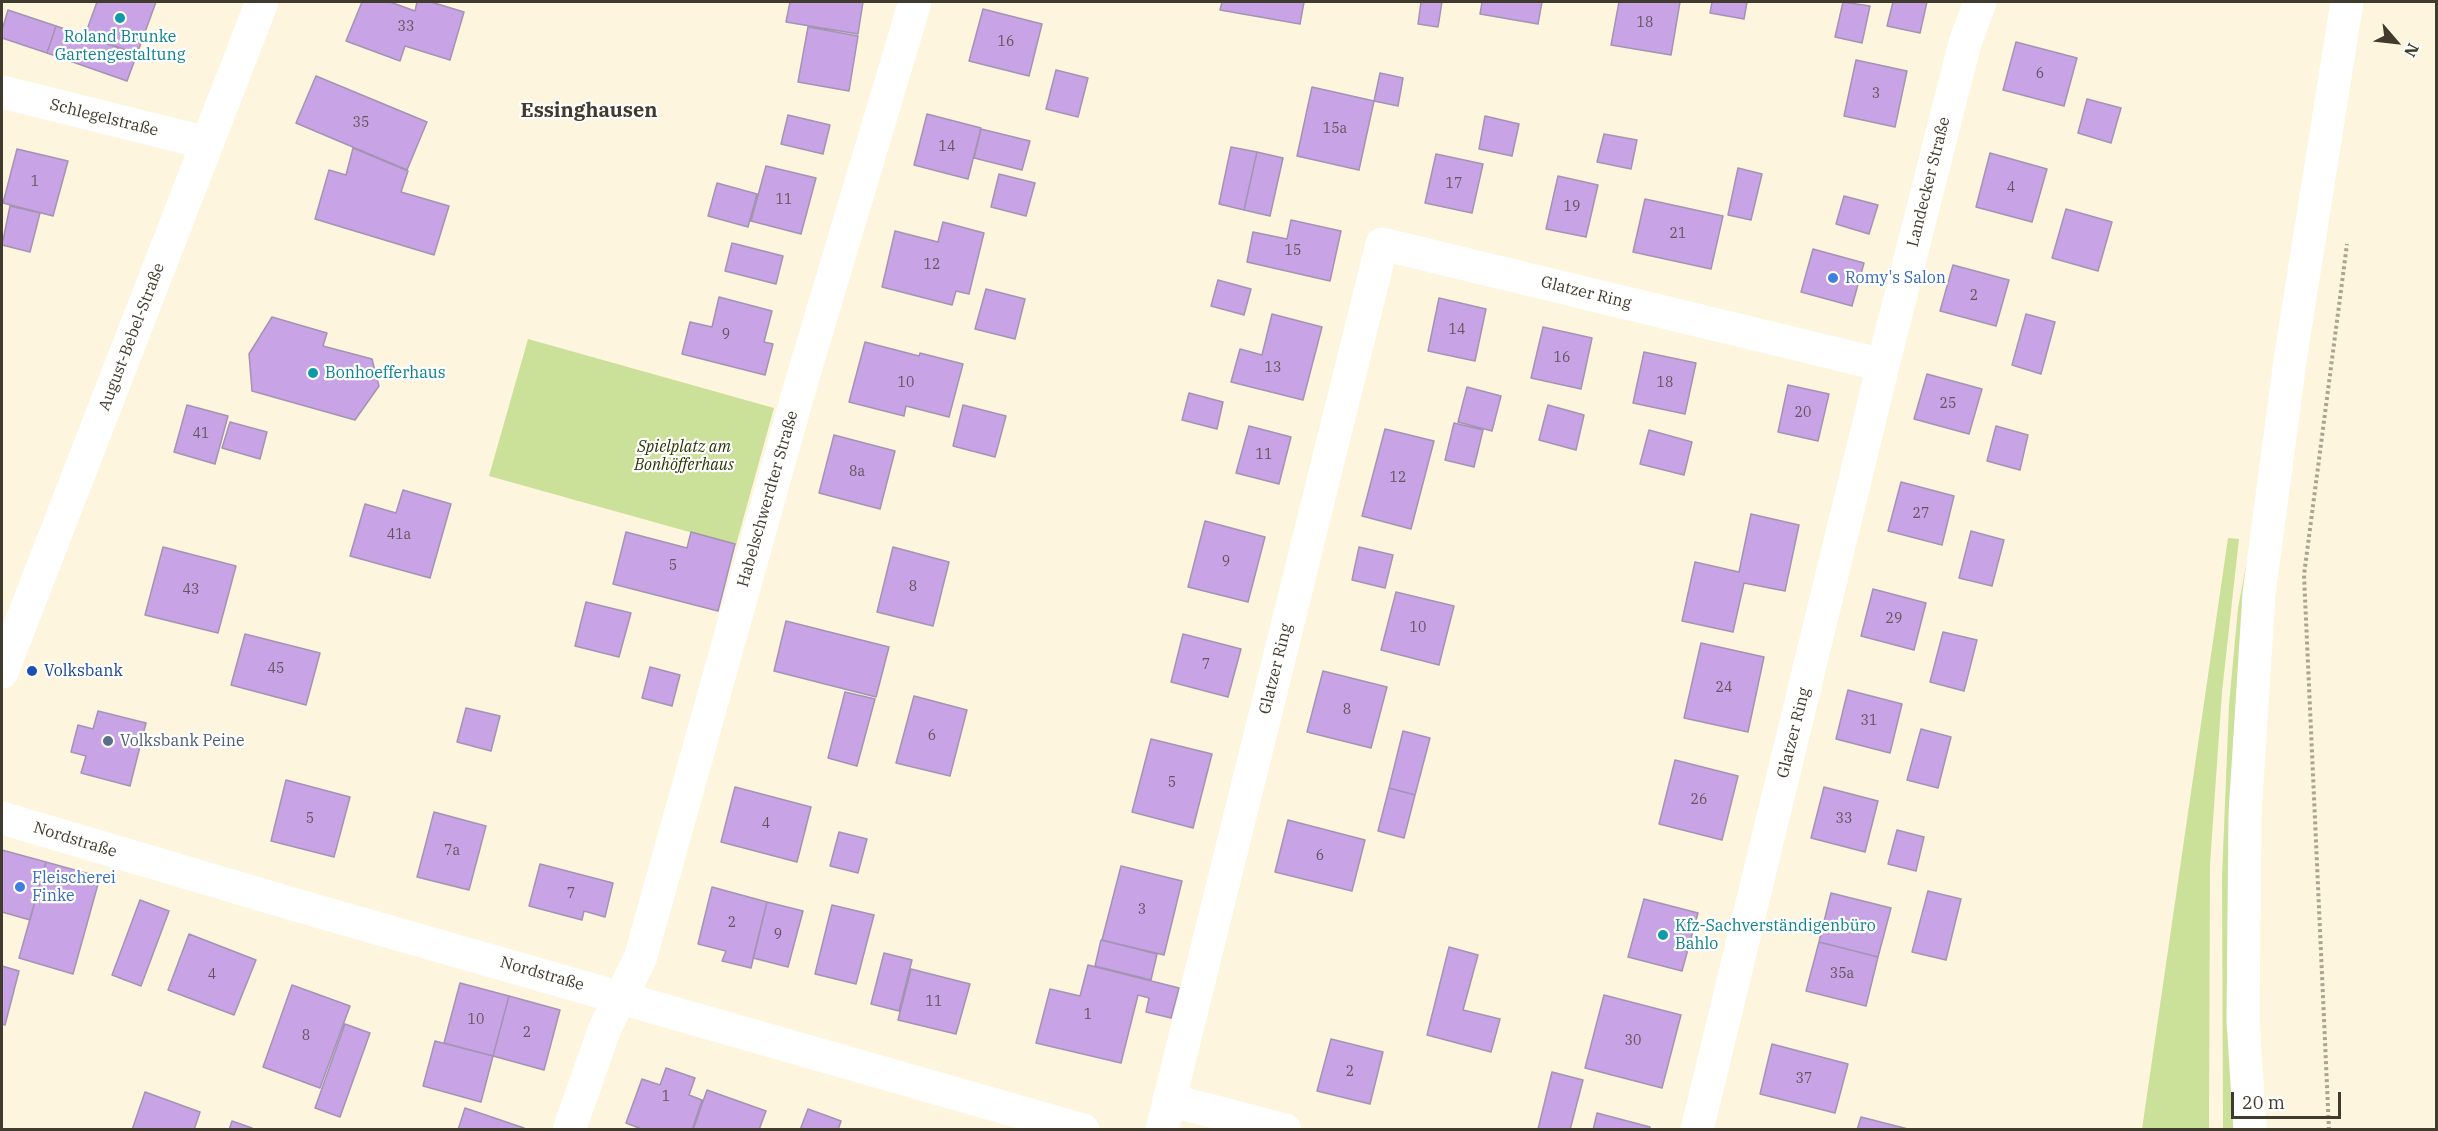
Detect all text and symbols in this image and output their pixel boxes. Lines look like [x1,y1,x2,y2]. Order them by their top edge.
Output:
marker: Roland Brunke Gartengestaltung [113,11,127,25]
north arrow [2366,12,2426,72]
house number: 18 [1637,15,1653,31]
house number: 33 [398,19,414,35]
place label: Roland Brunke Gartengestaltung [55,27,185,65]
house number: 16 [998,34,1014,50]
text: N [2400,40,2424,61]
house number: 6 [2036,66,2044,82]
house number: 3 [1872,86,1880,102]
street label: Schlegelstraße [48,95,160,141]
district label: Essinghausen [521,99,657,123]
house number: 35 [353,115,369,131]
street label: Landecker Straße [1904,115,1954,249]
house number: 15a [1323,121,1347,137]
house number: 14 [939,139,955,155]
house number: 1 [31,174,39,190]
house number: 17 [1446,176,1462,192]
house number: 4 [2007,180,2015,196]
house number: 11 [776,192,792,208]
house number: 19 [1564,199,1580,215]
house number: 21 [1670,226,1686,242]
house number: 15 [1285,243,1301,259]
house number: 12 [924,257,940,273]
street label: August-Bebel-Straße [95,260,169,414]
place label: Romy's Salon [1845,268,1946,288]
marker: Romy's Salon [1826,271,1840,285]
street label: Glatzer Ring [1539,272,1633,314]
house number: 2 [1970,288,1978,304]
house number: 14 [1449,322,1465,338]
house number: 9 [722,327,730,343]
house number: 16 [1554,350,1570,366]
house number: 13 [1265,360,1281,376]
place label: Bonhoefferhaus [325,363,446,383]
marker: Bonhoefferhaus [306,366,320,380]
house number: 10 [898,375,914,391]
house number: 18 [1657,375,1673,391]
house number: 25 [1940,396,1956,412]
house number: 20 [1795,405,1811,421]
street label: Habelschwerdter Straße [734,409,802,589]
house number: 41 [193,426,209,442]
park label: Spielplatz am Bonhöfferhaus [634,437,734,475]
house number: 11 [1256,447,1272,463]
house number: 8a [849,464,865,480]
house number: 12 [1390,470,1406,486]
house number: 27 [1913,506,1929,522]
house number: 41a [387,527,411,543]
house number: 9 [1222,554,1230,570]
house number: 5 [669,558,677,574]
house number: 8 [909,579,917,595]
house number: 43 [183,582,199,598]
house number: 29 [1886,611,1902,627]
house number: 10 [1410,620,1426,636]
street label: Glatzer Ring [1255,622,1297,716]
house number: 7 [1202,657,1210,673]
place label: Volksbank [44,661,123,681]
house number: 45 [268,661,284,677]
marker: Volksbank [25,664,39,678]
house number: 24 [1716,680,1732,696]
street label: Glatzer Ring [1773,686,1815,780]
house number: 8 [1343,702,1351,718]
house number: 31 [1861,713,1877,729]
house number: 6 [928,728,936,744]
place label: Volksbank Peine [120,731,245,751]
marker: Volksbank Peine [101,734,115,748]
house number: 5 [1168,775,1176,791]
house number: 26 [1691,792,1707,808]
house number: 5 [306,811,314,827]
house number: 33 [1836,811,1852,827]
house number: 4 [762,816,770,832]
street label: Nordstraße [31,818,119,862]
house number: 7a [444,843,460,859]
house number: 6 [1316,848,1324,864]
place label: Fleischerei Finke [32,868,116,906]
marker: Fleischerei Finke [13,880,27,894]
house number: 7 [567,886,575,902]
house number: 3 [1138,902,1146,918]
house number: 2 [728,915,736,931]
place label: Kfz-Sachverständigenbüro Bahlo [1675,916,1876,954]
house number: 9 [774,927,782,943]
marker: Kfz-Sachverständigenbüro Bahlo [1656,928,1670,942]
street label: Nordstraße [498,953,586,995]
house number: 35a [1830,966,1854,982]
house number: 4 [208,967,216,983]
house number: 11 [926,994,942,1010]
house number: 1 [1084,1007,1092,1023]
house number: 10 [468,1012,484,1028]
house number: 2 [523,1025,531,1041]
house number: 8 [302,1028,310,1044]
house number: 30 [1625,1033,1641,1049]
house number: 2 [1346,1064,1354,1080]
house number: 37 [1796,1071,1812,1087]
scale bar [2234,1080,2344,1118]
house number: 1 [662,1089,670,1105]
text: 20 m [2242,1091,2285,1114]

